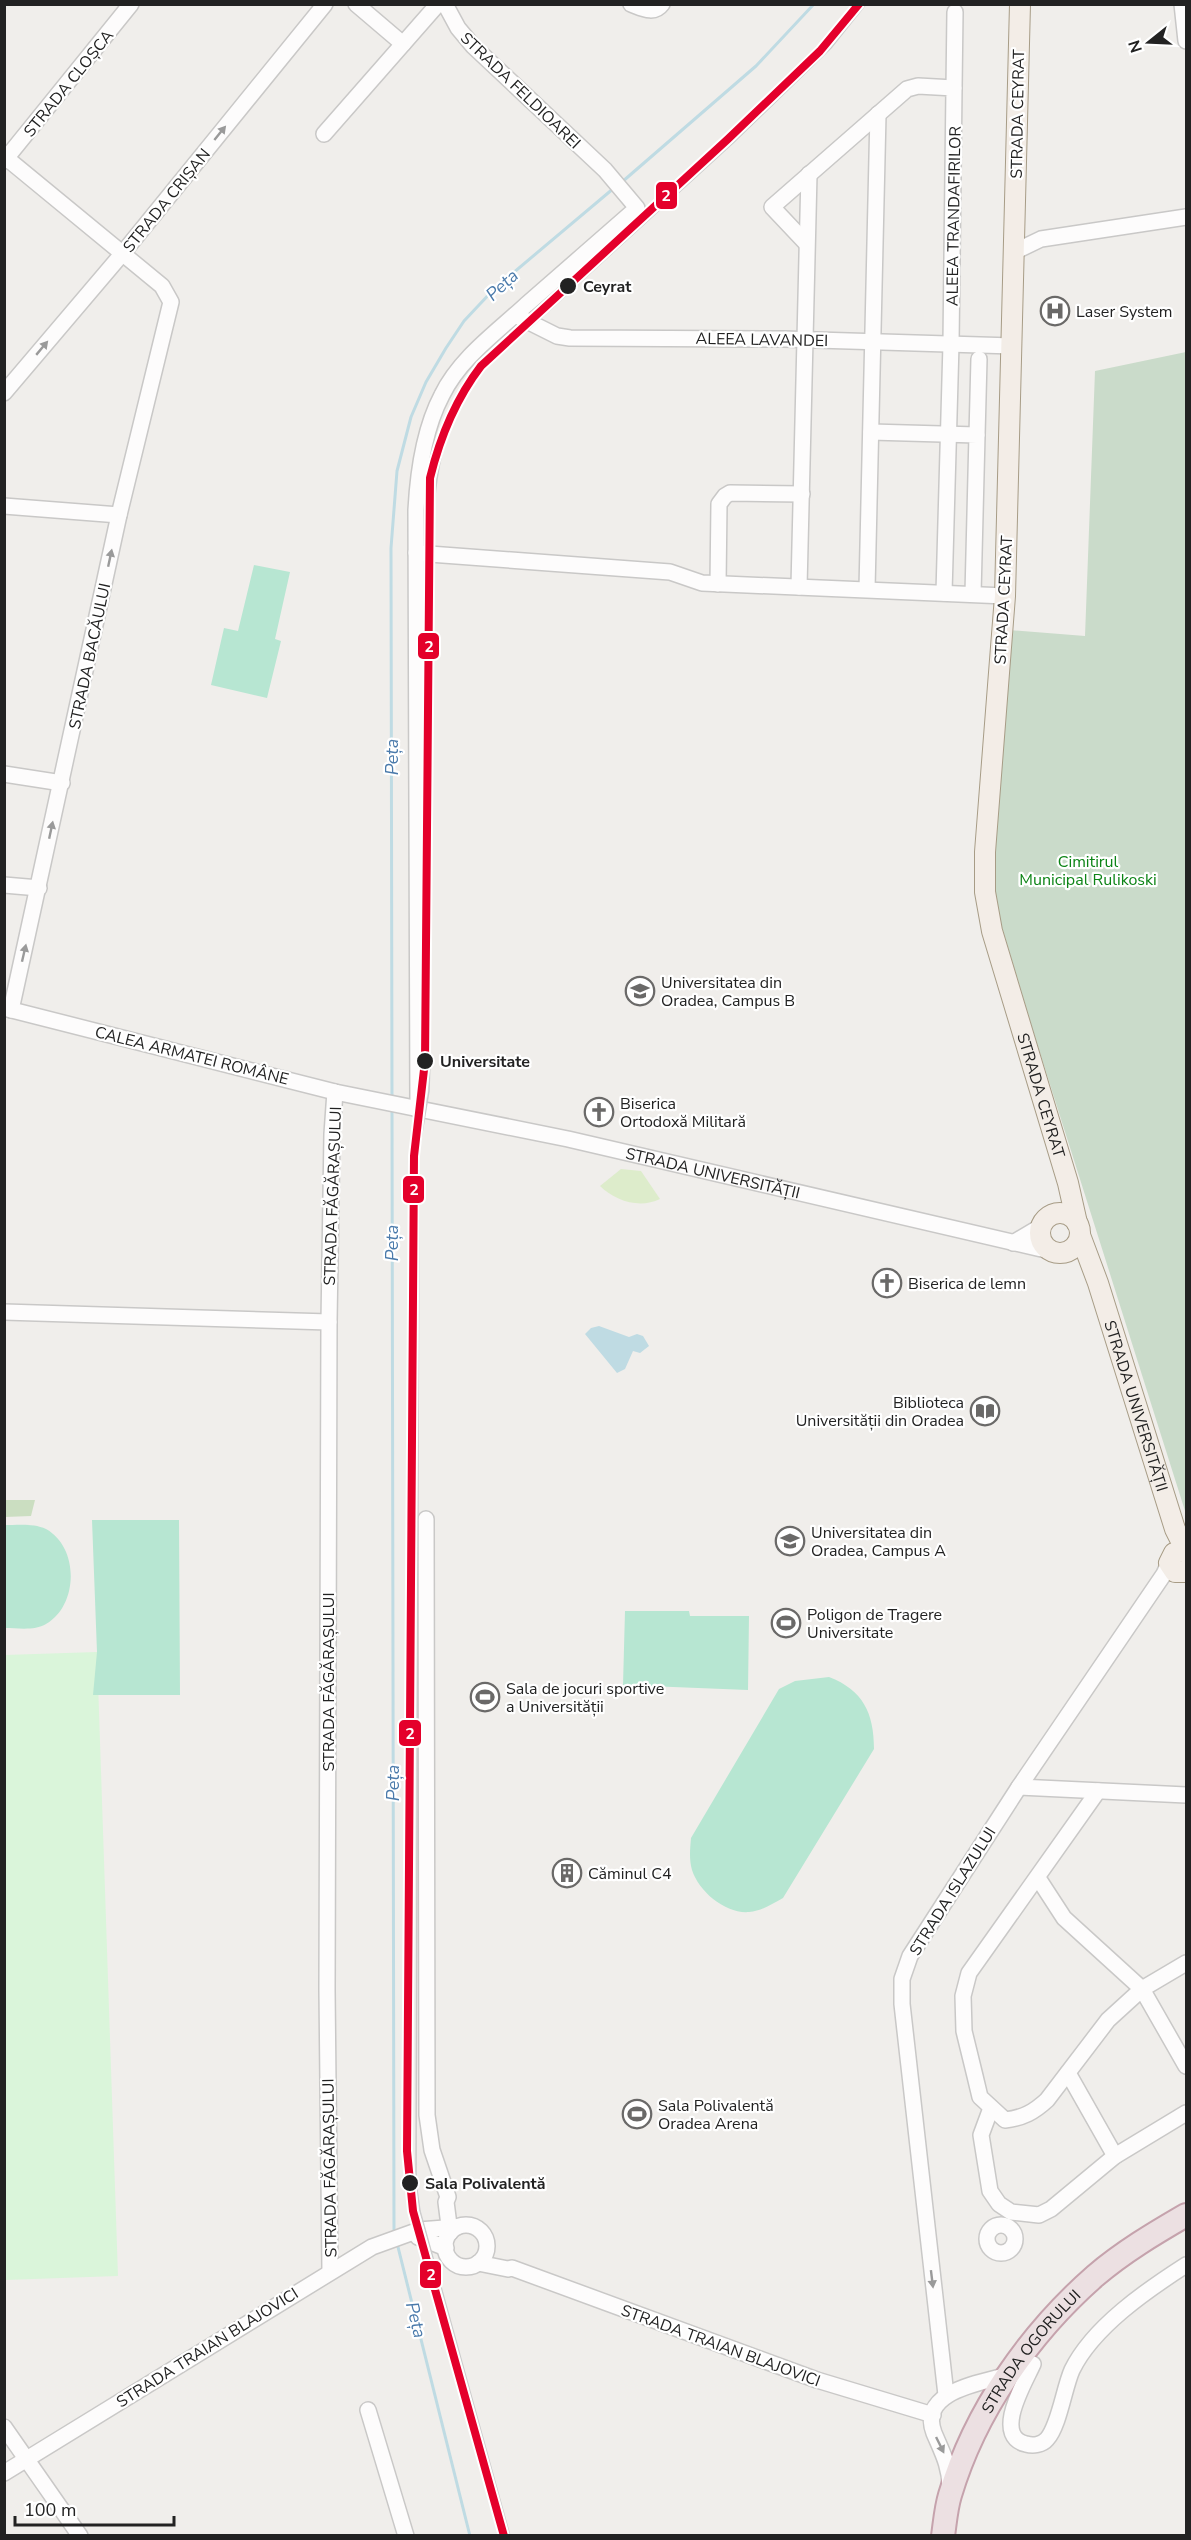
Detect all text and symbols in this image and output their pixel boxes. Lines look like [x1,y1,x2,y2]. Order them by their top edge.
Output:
north arrow [1119,12,1179,72]
street label: STRADA CLOȘCA [19,25,119,142]
street label: STRADA FELDIOAREI [455,27,585,154]
text: N [1123,37,1148,55]
street label: STRADA CEYRAT [1006,49,1030,179]
one-way arrow [214,125,227,141]
street label: ALEEA TRANDAFIRILOR [941,125,967,306]
street label: STRADA CRIȘAN [118,144,216,257]
line badge: 2 [655,181,678,210]
text: 2 [661,185,671,207]
water label: Peța [481,264,523,306]
marker: Ceyrat [558,276,578,296]
place label: Ceyrat [583,276,632,298]
hospital icon: Laser System [1039,295,1071,327]
place label: Laser System [1076,301,1172,323]
street label: ALEEA LAVANDEI [695,328,829,352]
one-way arrow [36,340,49,356]
street label: STRADA CEYRAT [990,535,1018,665]
one-way arrow [106,548,116,567]
street label: STRADA BACĂULUI [64,581,116,731]
line badge: 2 [417,632,440,660]
text: 2 [424,636,434,658]
water label: Peța [380,739,404,775]
one-way arrow [47,821,57,840]
park label: Cimitirul Municipal Rulikoski [1019,851,1157,891]
one-way arrow [20,943,29,962]
place label: Universitatea din Oradea, Campus B [661,972,795,1012]
school or university icon: Universitatea din Oradea, Campus B [624,975,656,1007]
street label: CALEA ARMATEI ROMÂNE [93,1021,291,1091]
street label: STRADA CEYRAT [1011,1030,1070,1161]
marker: Universitate [415,1051,435,1071]
place label: Universitate [440,1051,530,1073]
place label: Biserica Ortodoxă Militară [620,1093,746,1133]
church icon: Biserica Ortodoxă Militară [583,1096,615,1128]
street label: STRADA FĂGĂRAȘULUI [319,1106,347,1286]
street label: STRADA UNIVERSITĂȚII [623,1143,802,1205]
line badge: 2 [402,1175,425,1204]
text: 2 [409,1179,419,1201]
water label: Peța [380,1225,404,1261]
church icon: Biserica de lemn [871,1267,903,1299]
place label: Biserica de lemn [908,1273,1026,1295]
street label: STRADA UNIVERSITĂȚII [1098,1318,1173,1495]
place label: Biblioteca Universității din Oradea [796,1392,964,1432]
library icon: Biblioteca Universității din Oradea [969,1395,1001,1427]
place label: Universitatea din Oradea, Campus A [811,1522,946,1562]
school or university icon: Universitatea din Oradea, Campus A [774,1525,806,1557]
street label: STRADA FĂGĂRAȘULUI [318,1592,340,1772]
place label: Poligon de Tragere Universitate [807,1604,942,1644]
sports icon: Poligon de Tragere Universitate [770,1607,802,1639]
place label: Sala de jocuri sportive a Universității [506,1678,664,1718]
sports icon: Sala de jocuri sportive a Universității [469,1681,501,1713]
line badge: 2 [398,1719,422,1747]
text: 2 [405,1723,415,1745]
water label: Peța [381,1765,405,1801]
street label: STRADA ISLAZULUI [904,1823,1001,1960]
building icon: Căminul C4 [551,1857,583,1889]
place label: Căminul C4 [588,1863,672,1885]
street label: STRADA FĂGĂRAȘULUI [317,2078,343,2258]
place label: Sala Polivalentă Oradea Arena [658,2095,774,2135]
sports icon: Sala Polivalentă Oradea Arena [621,2098,653,2130]
marker: Sala Polivalentă [400,2173,420,2193]
place label: Sala Polivalentă [425,2173,545,2195]
line badge: 2 [419,2260,442,2289]
text: 2 [426,2264,436,2286]
one-way arrow [928,2270,937,2289]
street label: STRADA TRAIAN BLAJOVICI [112,2283,303,2413]
street label: STRADA OGORULUI [977,2285,1086,2418]
water label: Peța [400,2299,432,2341]
street label: STRADA TRAIAN BLAJOVICI [618,2300,823,2392]
one-way arrow [935,2436,945,2453]
scale bar [15,2489,174,2527]
text: 100 m [24,2498,76,2522]

